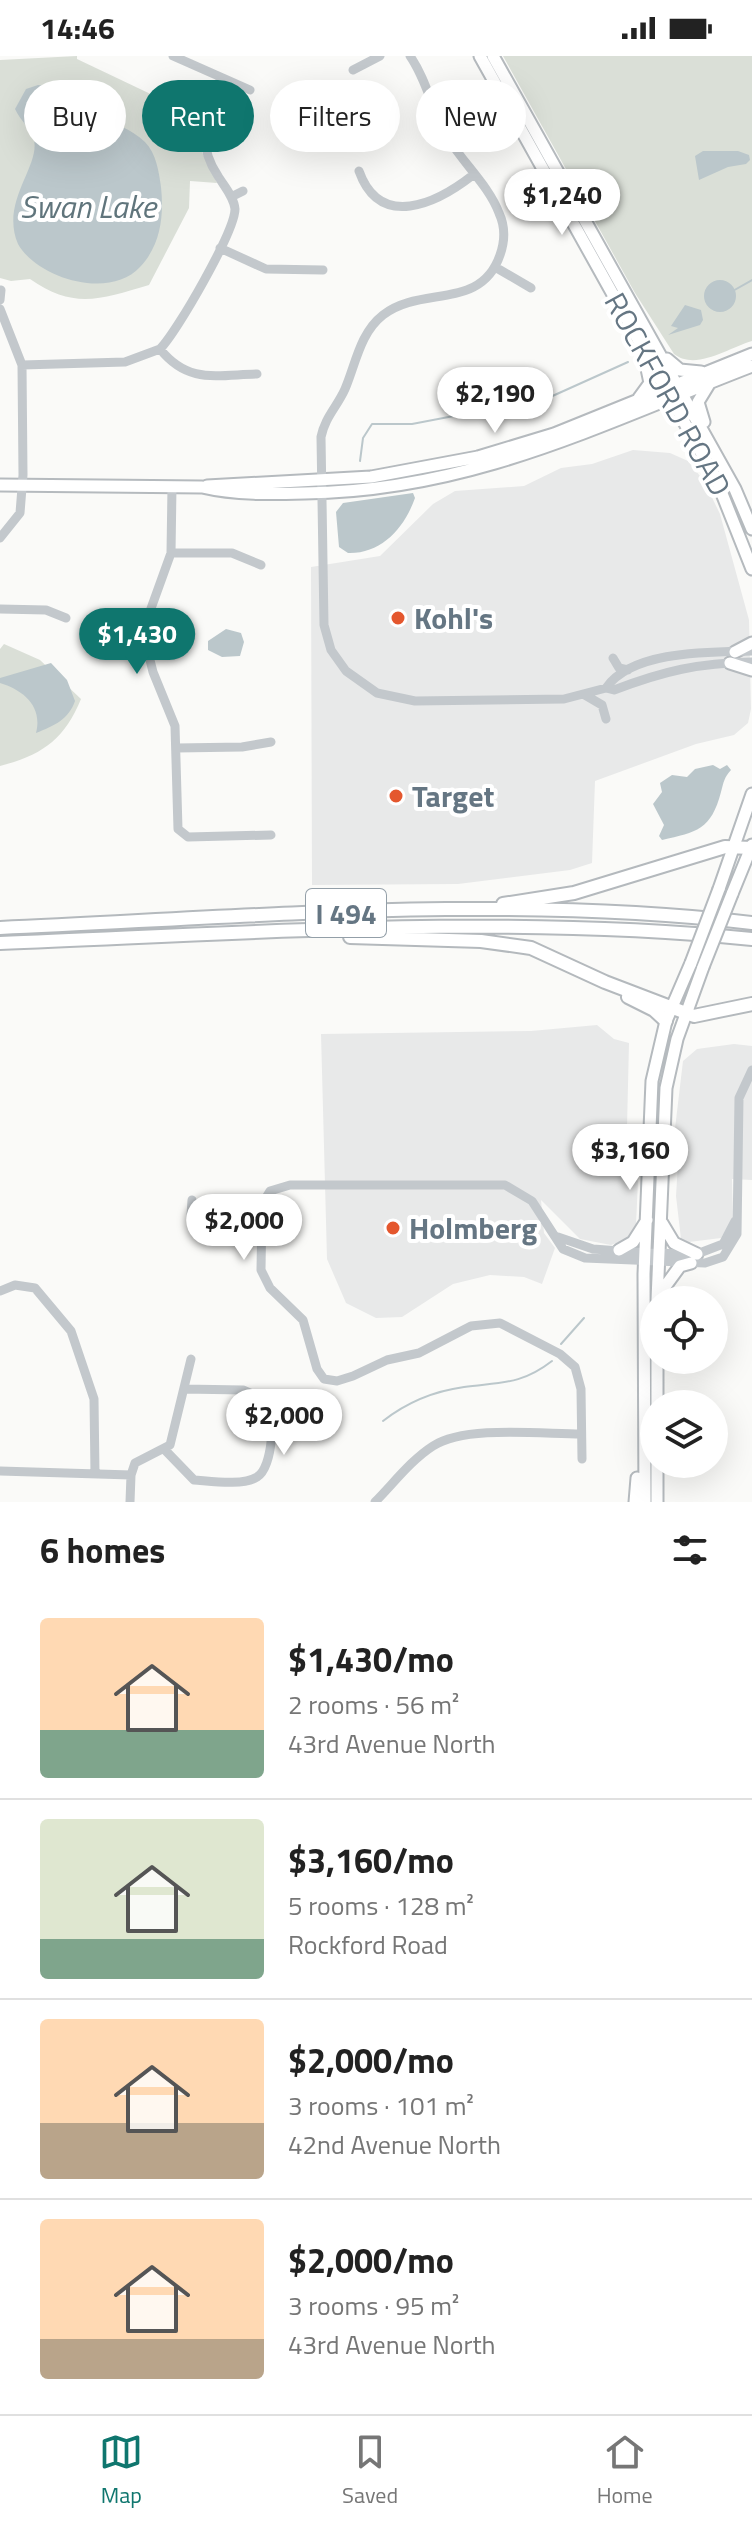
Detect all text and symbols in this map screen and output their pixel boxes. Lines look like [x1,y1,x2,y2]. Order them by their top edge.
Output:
text: 14:46 [40,5,115,51]
chip: Buy [24,80,126,152]
chip: Rent [142,80,254,152]
chip: Filters [270,80,400,152]
chip: New [416,80,526,152]
pin: $1,240 [497,169,627,237]
text: $1,240 [522,175,602,214]
water label: Swan Lake [20,182,158,230]
street label: ROCKFORD ROAD [593,284,743,504]
pin: $2,190 [430,367,560,435]
text: $2,190 [455,373,535,412]
place label: Kohl's [414,595,493,641]
pin: $1,430 [72,608,202,676]
marker: Kohl's [389,609,407,627]
text: $1,430 [97,614,177,653]
place label: Target [412,773,494,819]
marker: Target [387,787,405,805]
road number: I 494 [306,889,386,937]
pin: $3,160 [565,1124,695,1192]
text: $3,160 [590,1130,670,1169]
pin: $2,000 [179,1194,309,1262]
text: $2,000 [204,1200,284,1239]
place label: Holmberg [409,1205,537,1251]
marker: Holmberg [384,1219,402,1237]
map controls [640,1286,728,1478]
button: locate [640,1286,728,1374]
pin: $2,000 [219,1389,349,1457]
button: layers [640,1390,728,1478]
text: $2,000 [244,1395,324,1434]
text: 6 homes [40,1524,165,1576]
icon: filters [668,1528,712,1572]
text: $1,430/mo [288,1633,454,1685]
icon: home [104,1650,200,1746]
text: 2 rooms · 56 m² [288,1685,459,1724]
text: 43rd Avenue North [288,1724,496,1763]
text: $3,160/mo [288,1834,454,1886]
icon: home [104,1851,200,1947]
text: 5 rooms · 128 m² [288,1886,474,1925]
text: Rockford Road [288,1925,448,1964]
text: $2,000/mo [288,2034,454,2086]
icon: home [104,2051,200,2147]
text: 3 rooms · 101 m² [288,2086,474,2125]
text: 42nd Avenue North [288,2125,501,2164]
text: $2,000/mo [288,2234,454,2286]
icon: home [104,2251,200,2347]
text: 3 rooms · 95 m² [288,2286,459,2325]
text: 43rd Avenue North [288,2325,496,2364]
tab: Map [99,2430,143,2512]
tab: Saved [342,2430,398,2512]
tab: Home [597,2430,653,2512]

